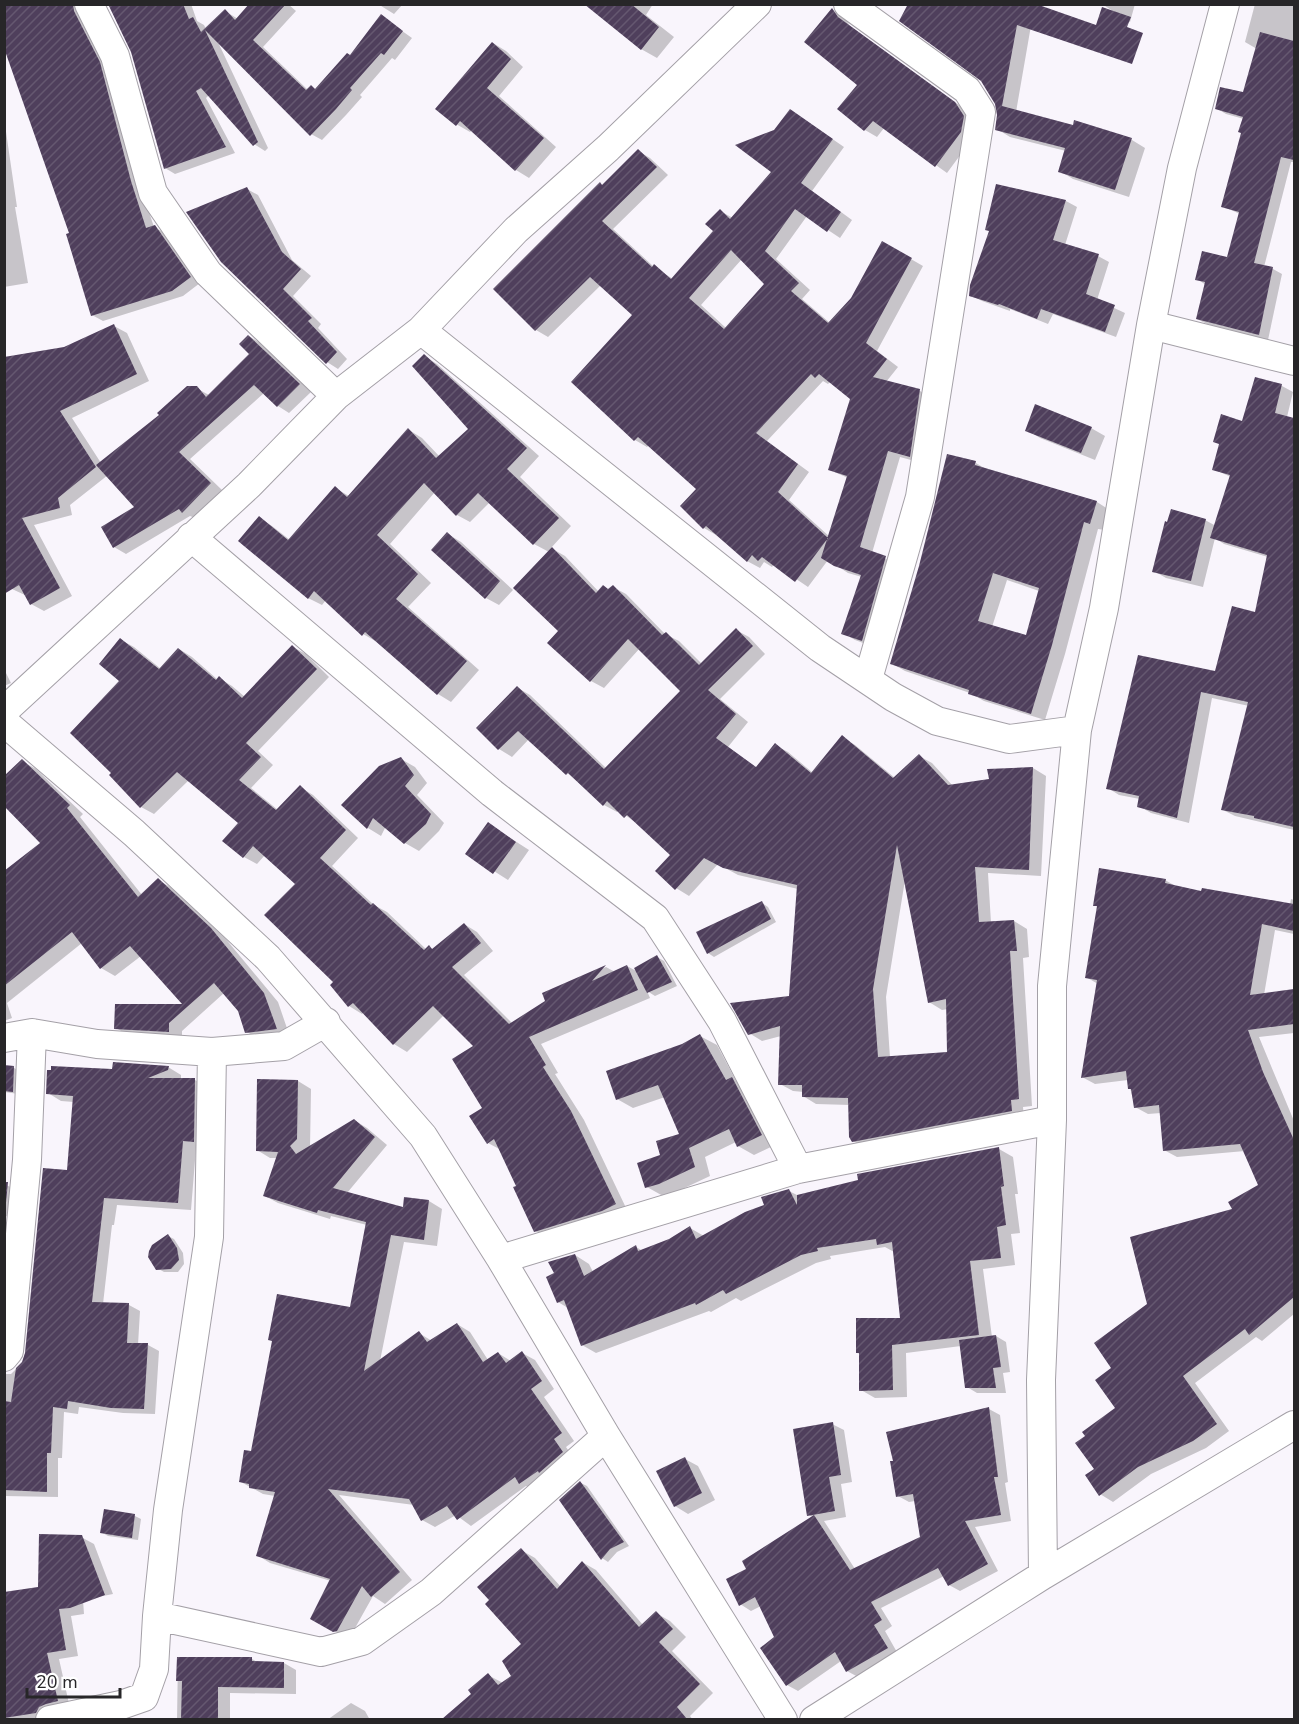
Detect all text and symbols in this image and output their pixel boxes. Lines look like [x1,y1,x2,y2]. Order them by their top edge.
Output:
scale bar [27,1661,120,1699]
text: 20 m [36,1670,78,1694]

